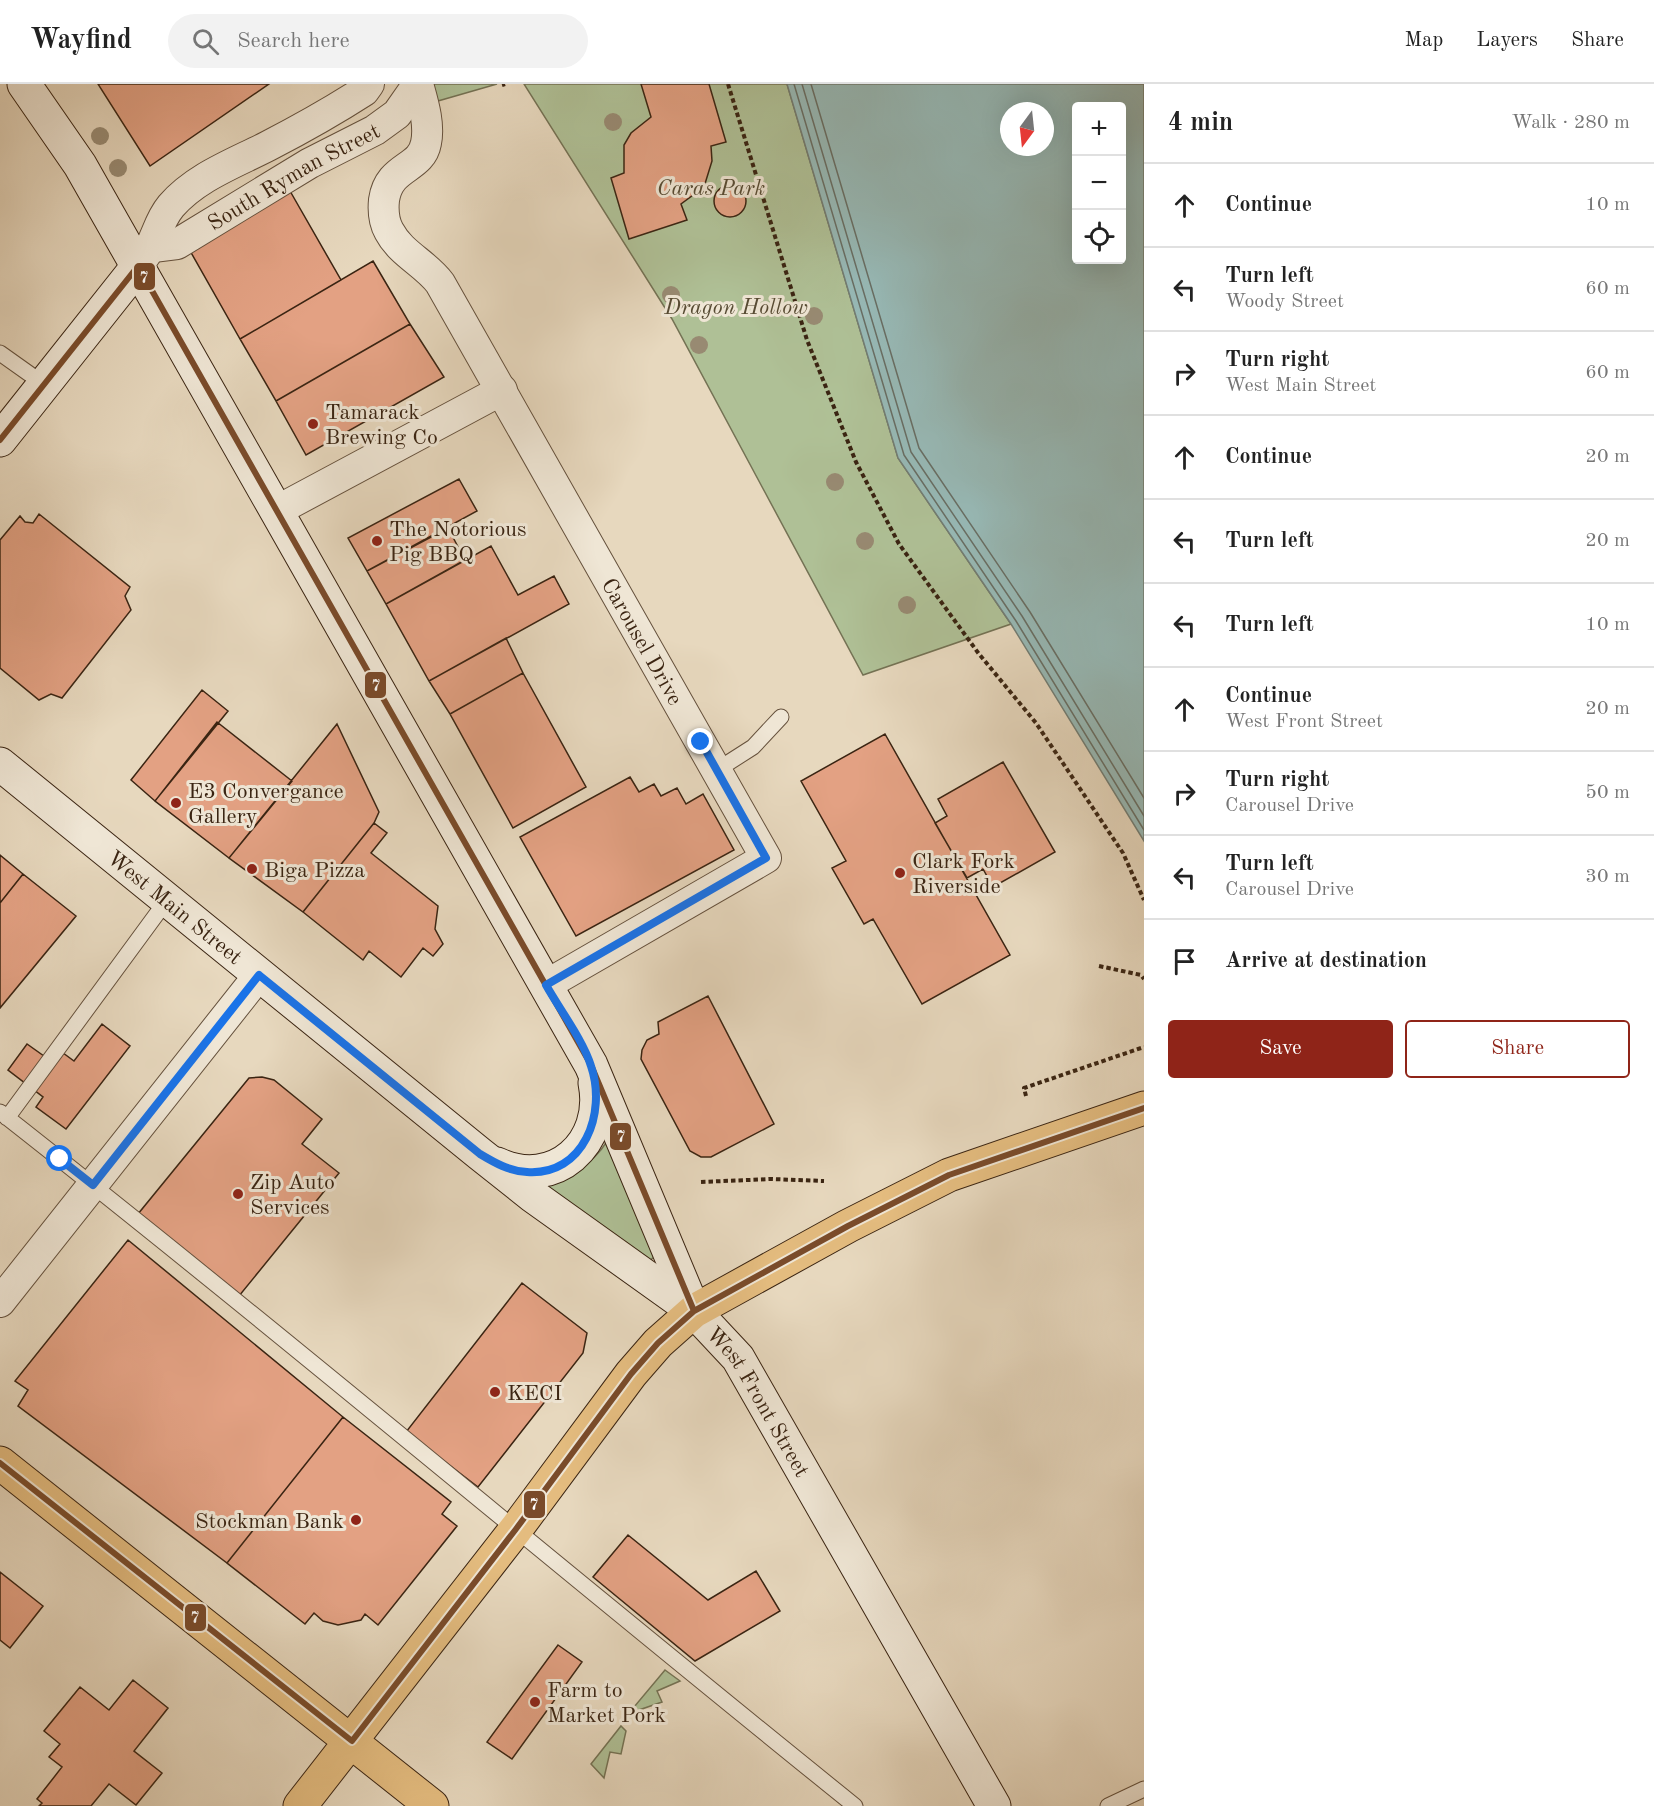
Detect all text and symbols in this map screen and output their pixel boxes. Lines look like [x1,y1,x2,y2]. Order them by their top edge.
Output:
search box [168,14,588,68]
icon: search [189,25,222,58]
text: Wayfind [30,27,132,55]
text: Search here [237,30,350,52]
text: Map [1404,30,1443,51]
text: Layers [1476,30,1538,51]
text: Share [1571,30,1624,51]
north arrow [1000,102,1054,156]
map controls [1072,102,1126,264]
button: + [1072,102,1126,156]
text: 4 min [1168,110,1233,136]
text: Walk · 280 m [1511,113,1630,133]
street label: South Ryman Street [204,120,384,236]
button: − [1072,156,1126,210]
park label: Caras Park [657,178,766,200]
icon: ahead [1168,189,1201,222]
text: Continue [1225,194,1312,216]
text: 10 m [1585,195,1630,215]
button: locate [1072,210,1126,264]
line badge: 7 [133,262,156,291]
text: Turn left [1225,265,1314,287]
text: 7 [139,271,149,287]
icon: left [1168,273,1201,306]
text: 60 m [1585,279,1630,299]
text: Woody Street [1225,292,1344,312]
park label: Dragon Hollow [663,297,808,319]
text: Turn right [1225,349,1329,371]
icon: right [1168,357,1201,390]
text: 60 m [1585,363,1630,383]
text: West Main Street [1225,376,1376,396]
place label: Tamarack Brewing Co [325,402,438,449]
marker: Tamarack Brewing Co [306,417,320,431]
icon: ahead [1168,441,1201,474]
text: Continue [1225,446,1312,468]
text: 20 m [1585,447,1630,467]
place label: The Notorious Pig BBQ [389,519,527,566]
icon: left [1168,525,1201,558]
text: Turn left [1225,530,1314,552]
text: 20 m [1585,531,1630,551]
marker: The Notorious Pig BBQ [370,534,384,548]
street label: Carousel Drive [597,575,686,709]
icon: left [1168,609,1201,642]
text: Turn left [1225,614,1314,636]
text: 10 m [1585,615,1630,635]
line badge: 7 [364,671,387,699]
text: 7 [371,679,381,695]
text: Continue [1225,685,1312,707]
icon: ahead [1168,693,1201,726]
text: 20 m [1585,699,1630,719]
text: West Front Street [1225,712,1383,732]
route end [687,728,713,754]
text: Turn right [1225,769,1329,791]
icon: right [1168,777,1201,810]
place label: E3 Convergance Gallery [188,781,344,828]
text: 50 m [1585,783,1630,803]
marker: E3 Convergance Gallery [169,796,183,810]
text: Carousel Drive [1225,796,1354,816]
street label: West Main Street [103,847,246,969]
place label: Clark Fork Riverside [912,851,1015,898]
text: Turn left [1225,853,1314,875]
place label: Biga Pizza [264,860,365,882]
icon: left [1168,861,1201,894]
marker: Biga Pizza [245,862,259,876]
marker: Clark Fork Riverside [893,866,907,880]
text: 30 m [1585,867,1630,887]
text: Carousel Drive [1225,880,1354,900]
icon: arrive [1168,945,1201,978]
text: Arrive at destination [1225,950,1427,972]
button: Save [1168,1020,1393,1078]
button: Share [1405,1020,1630,1078]
line badge: 7 [609,1122,632,1151]
text: 7 [616,1130,626,1146]
route start [46,1145,72,1171]
place label: Zip Auto Services [250,1172,335,1219]
marker: Zip Auto Services [231,1187,245,1201]
street label: West Front Street [702,1323,813,1481]
place label: KECI [507,1383,562,1405]
marker: KECI [488,1385,502,1399]
line badge: 7 [523,1490,546,1519]
text: 7 [529,1498,539,1514]
place label: Stockman Bank [195,1511,344,1533]
marker: Stockman Bank [349,1513,363,1527]
line badge: 7 [184,1603,207,1632]
text: 7 [190,1611,200,1627]
place label: Farm to Market Pork [547,1680,666,1727]
marker: Farm to Market Pork [528,1695,542,1709]

